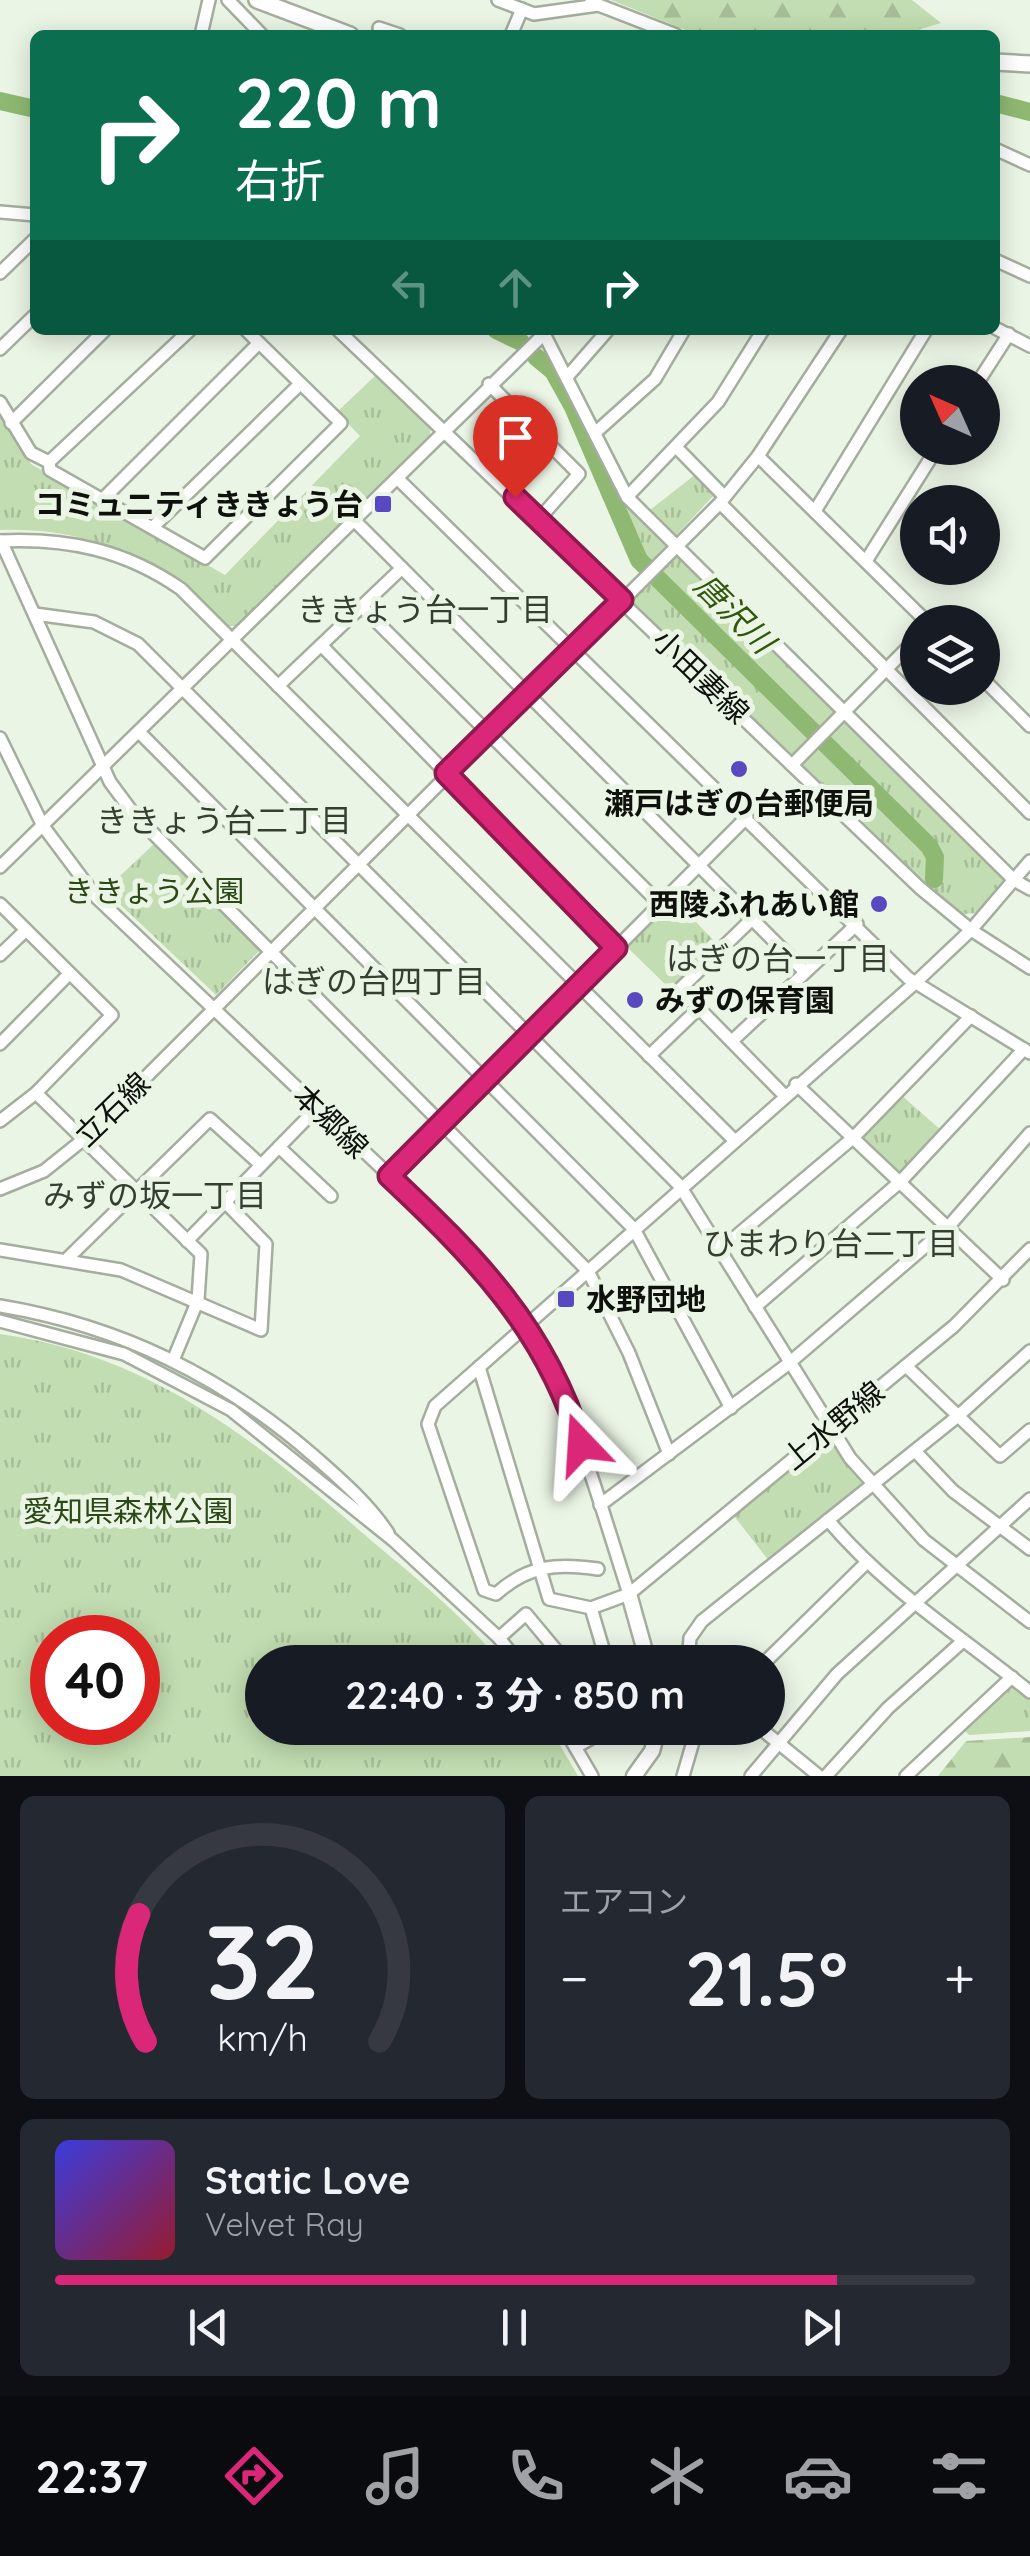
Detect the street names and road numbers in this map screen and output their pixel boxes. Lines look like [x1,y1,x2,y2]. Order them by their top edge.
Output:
street label: 小田妻線 [645,621,757,731]
street label: 立石線 [66,1064,158,1154]
street label: 本郷線 [285,1076,377,1166]
street label: 上水野線 [774,1372,892,1478]

